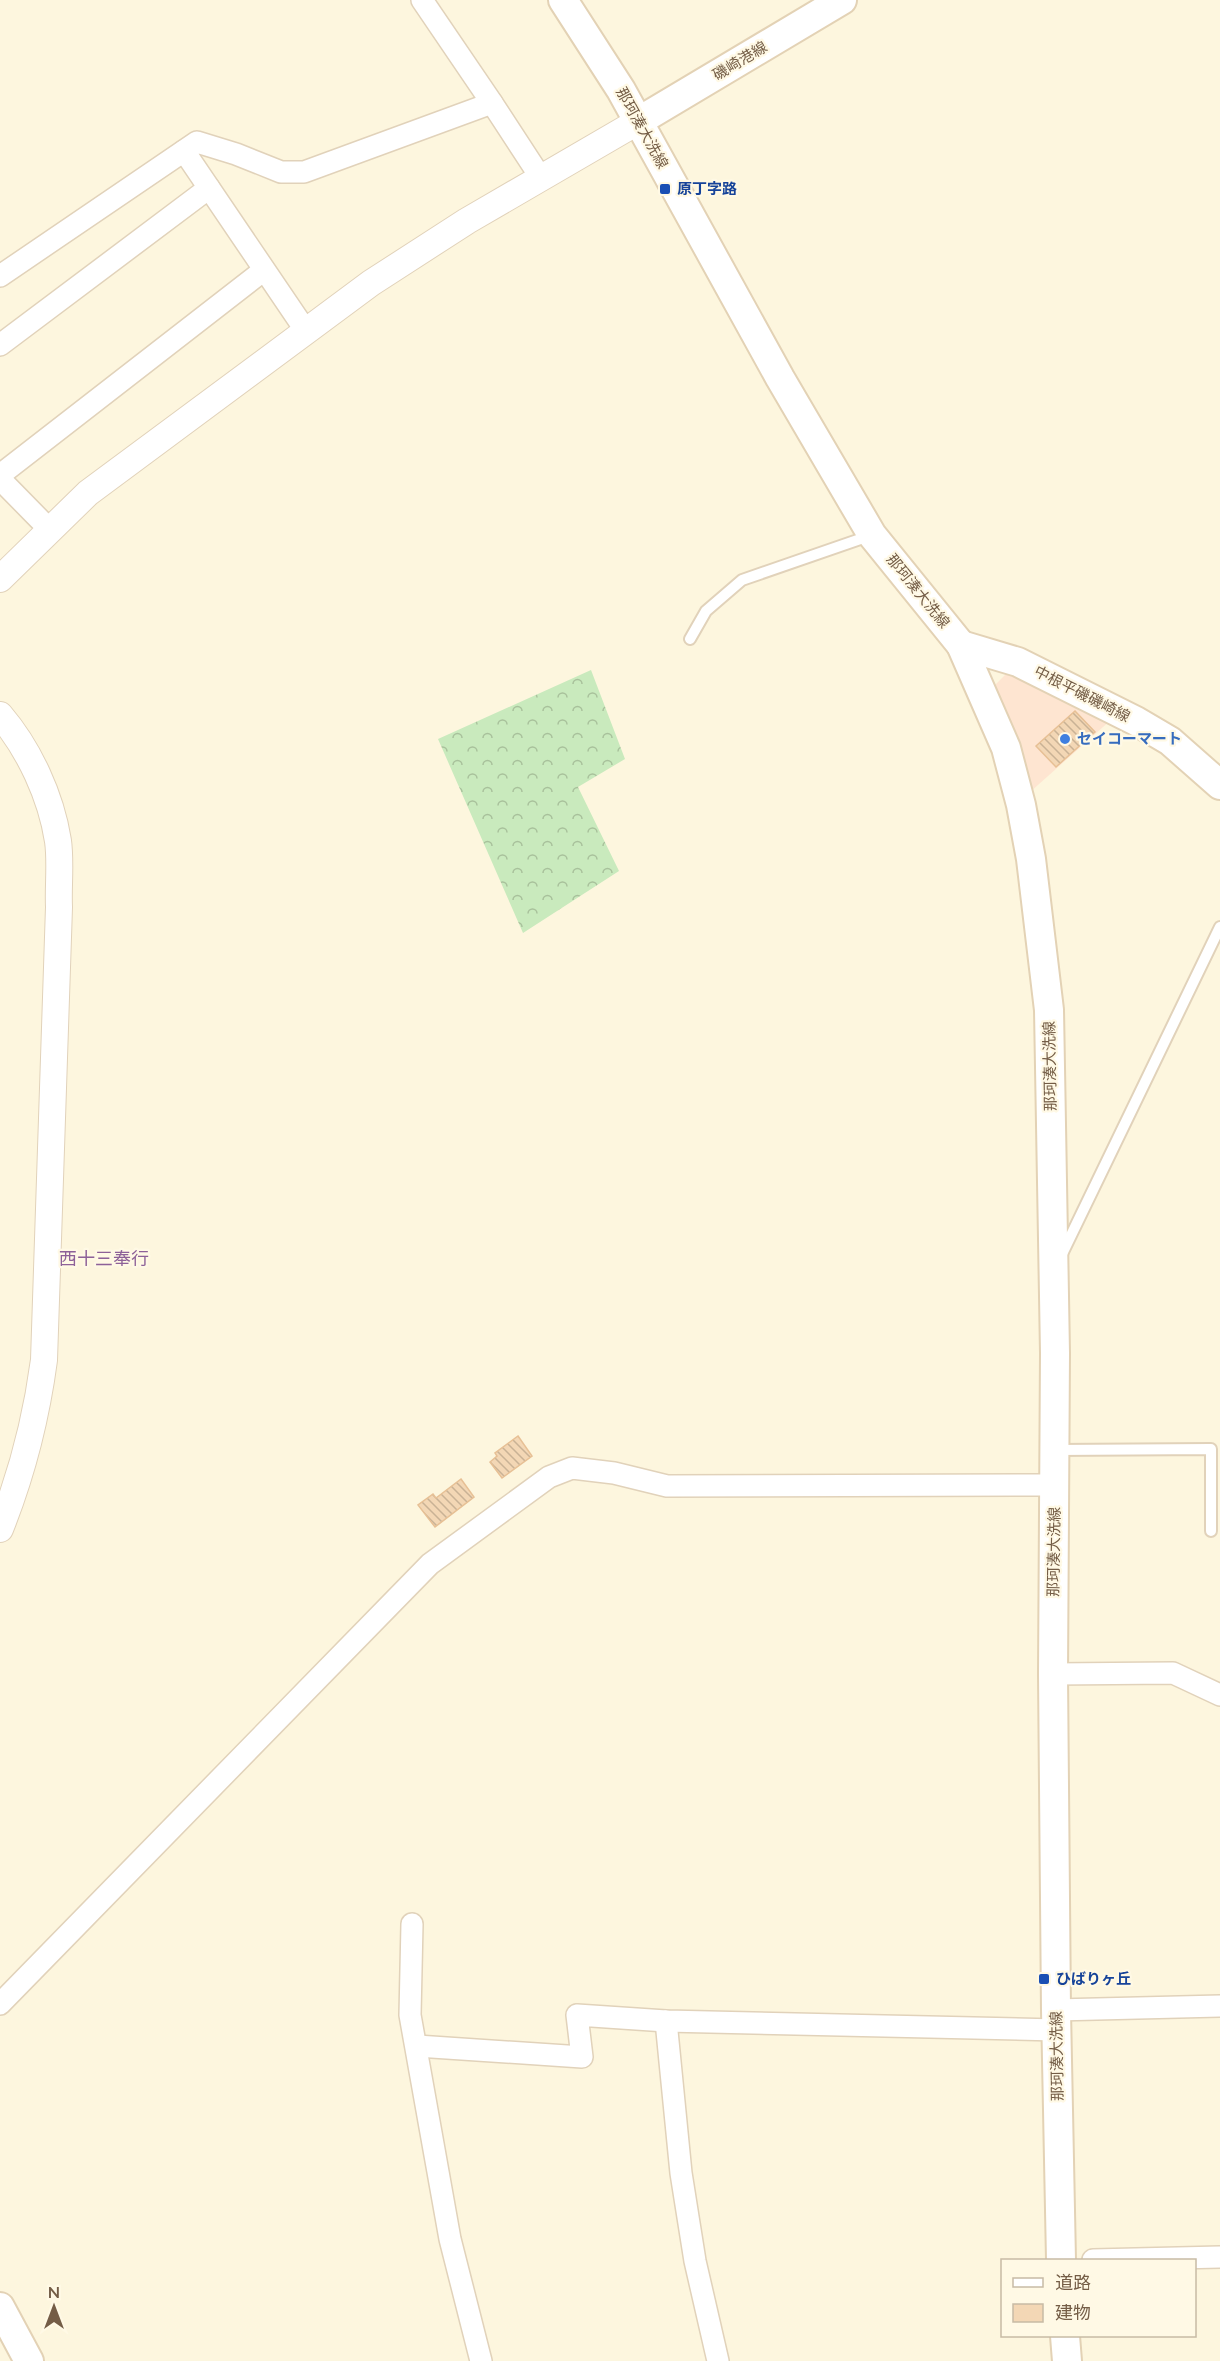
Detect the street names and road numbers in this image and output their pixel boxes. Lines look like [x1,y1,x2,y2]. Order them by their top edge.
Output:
street label: 磯崎港線 [709,37,770,83]
street label: 那珂湊大洗線 [613,84,673,171]
street label: 那珂湊大洗線 [883,550,954,631]
street label: 中根平磯磯崎線 [1032,661,1133,725]
street label: 那珂湊大洗線 [1039,1021,1059,1111]
street label: 那珂湊大洗線 [1043,1507,1063,1597]
street label: 那珂湊大洗線 [1046,2011,1066,2101]

